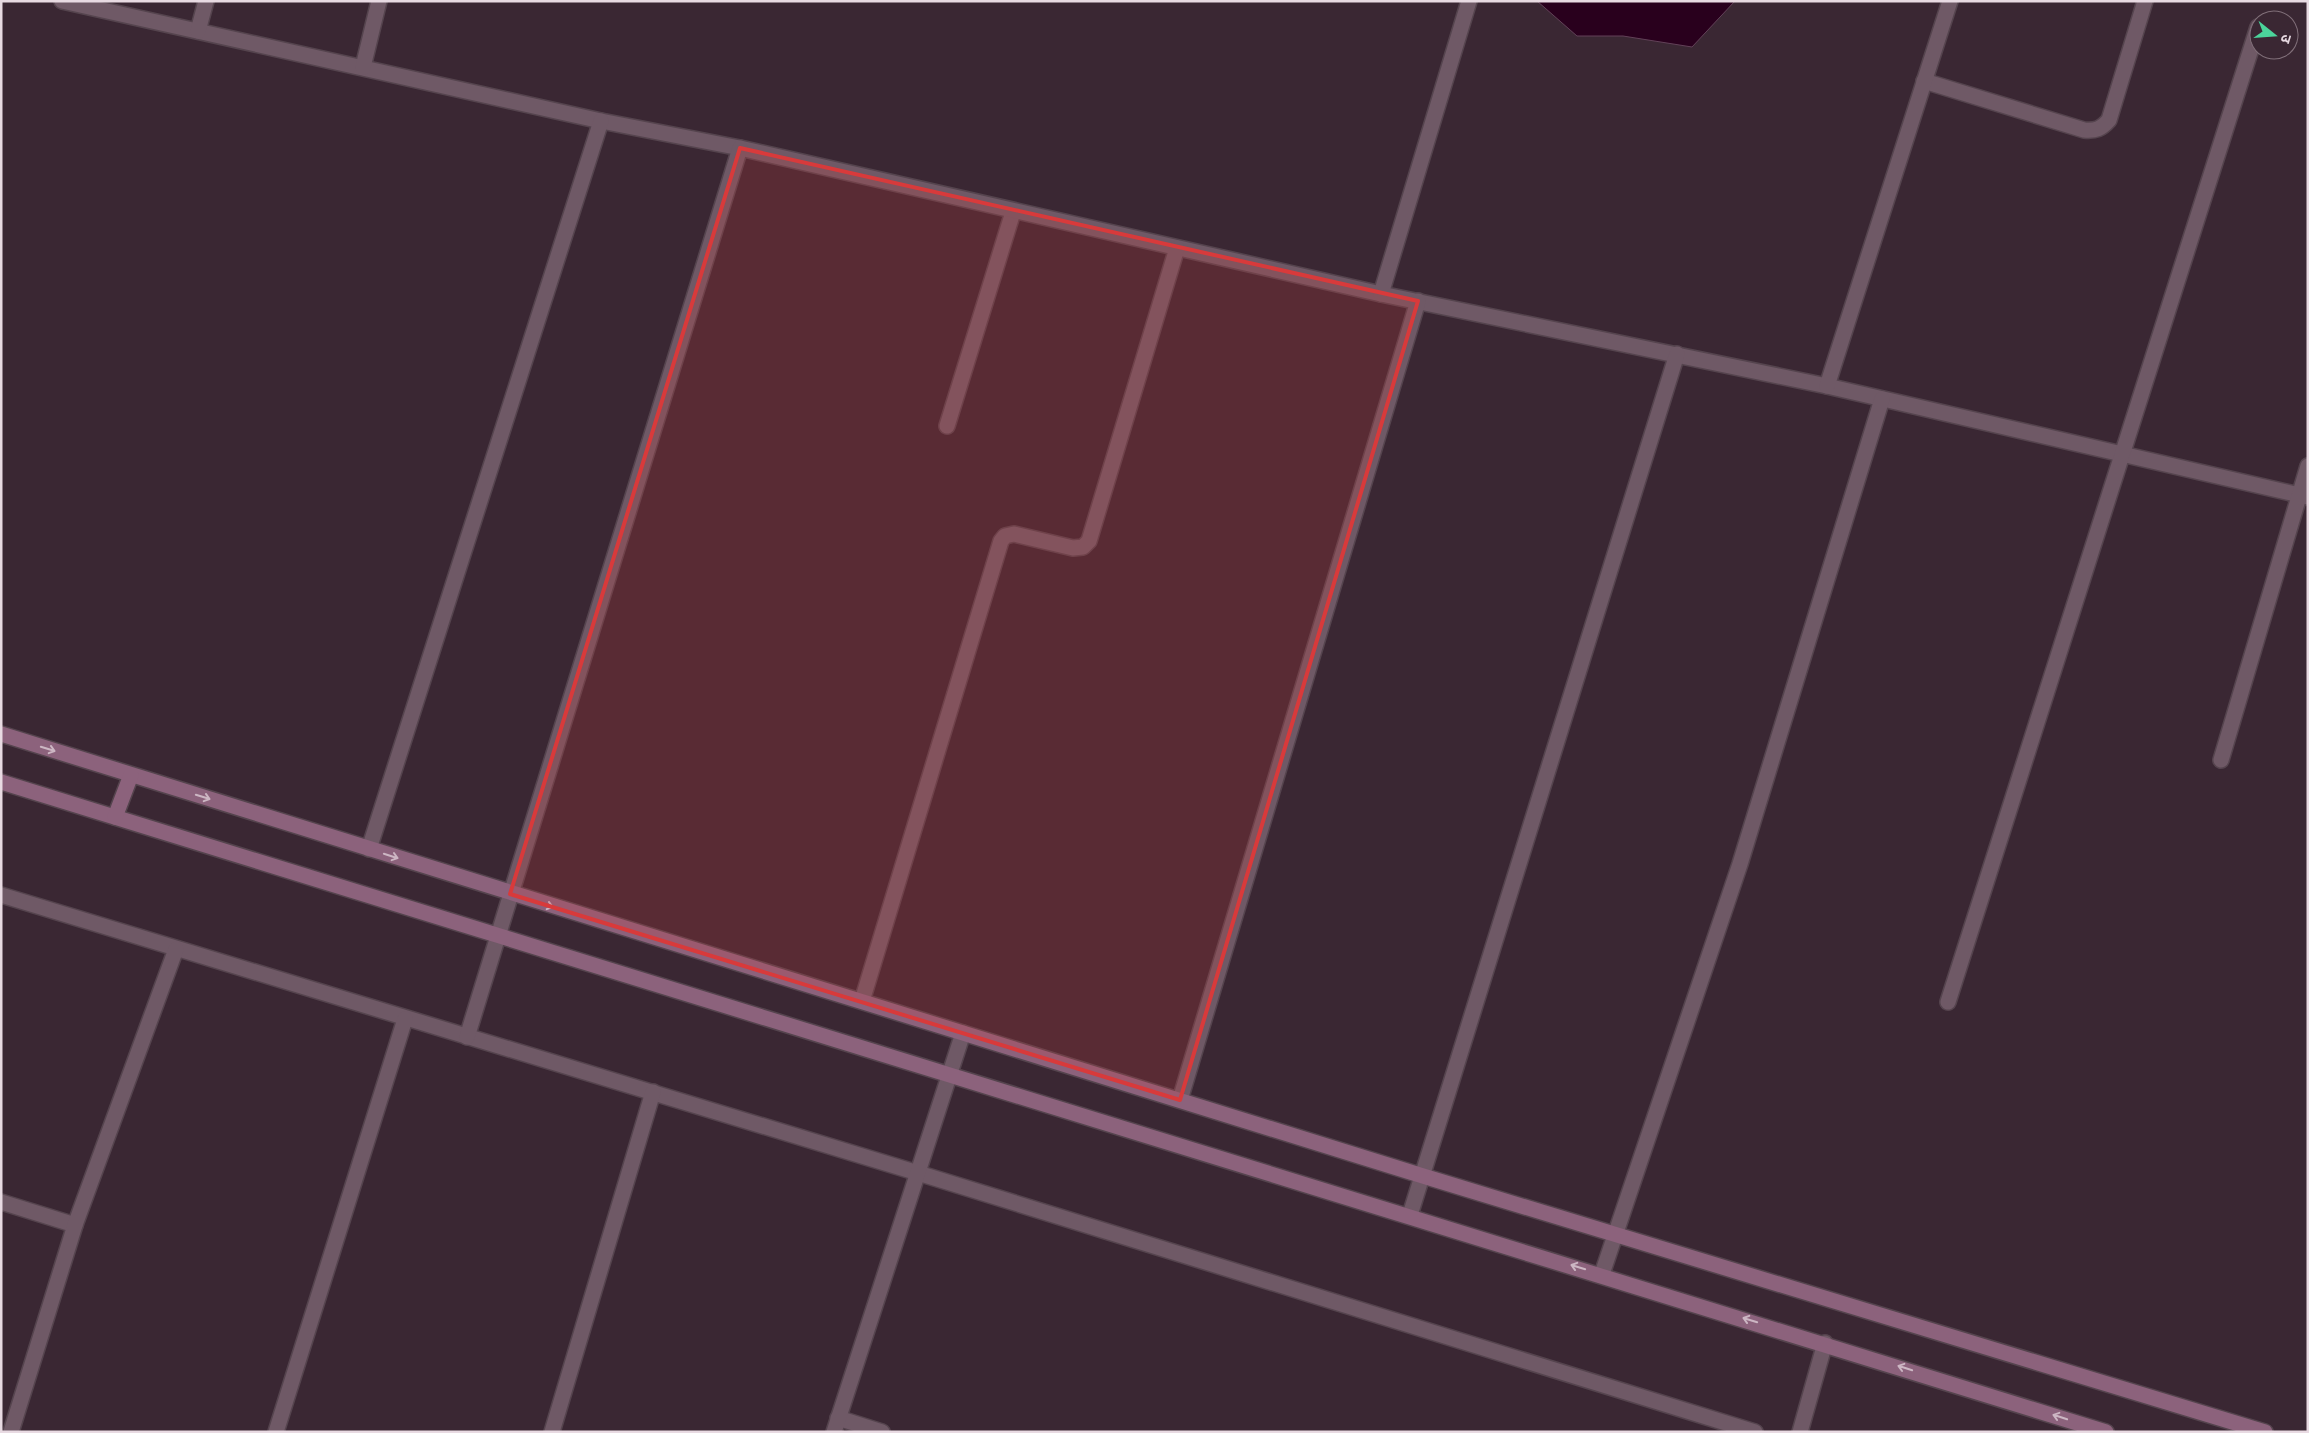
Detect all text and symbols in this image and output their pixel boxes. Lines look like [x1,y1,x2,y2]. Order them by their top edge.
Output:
north arrow [2249,10,2299,60]
text: उ [2275,32,2297,46]
one-way arrow [40,744,56,754]
one-way arrow [195,793,211,803]
one-way arrow [383,852,399,862]
one-way arrow [538,901,554,910]
one-way arrow [1570,1262,1586,1271]
one-way arrow [1742,1315,1758,1325]
one-way arrow [1898,1363,1913,1372]
one-way arrow [2053,1412,2068,1421]

